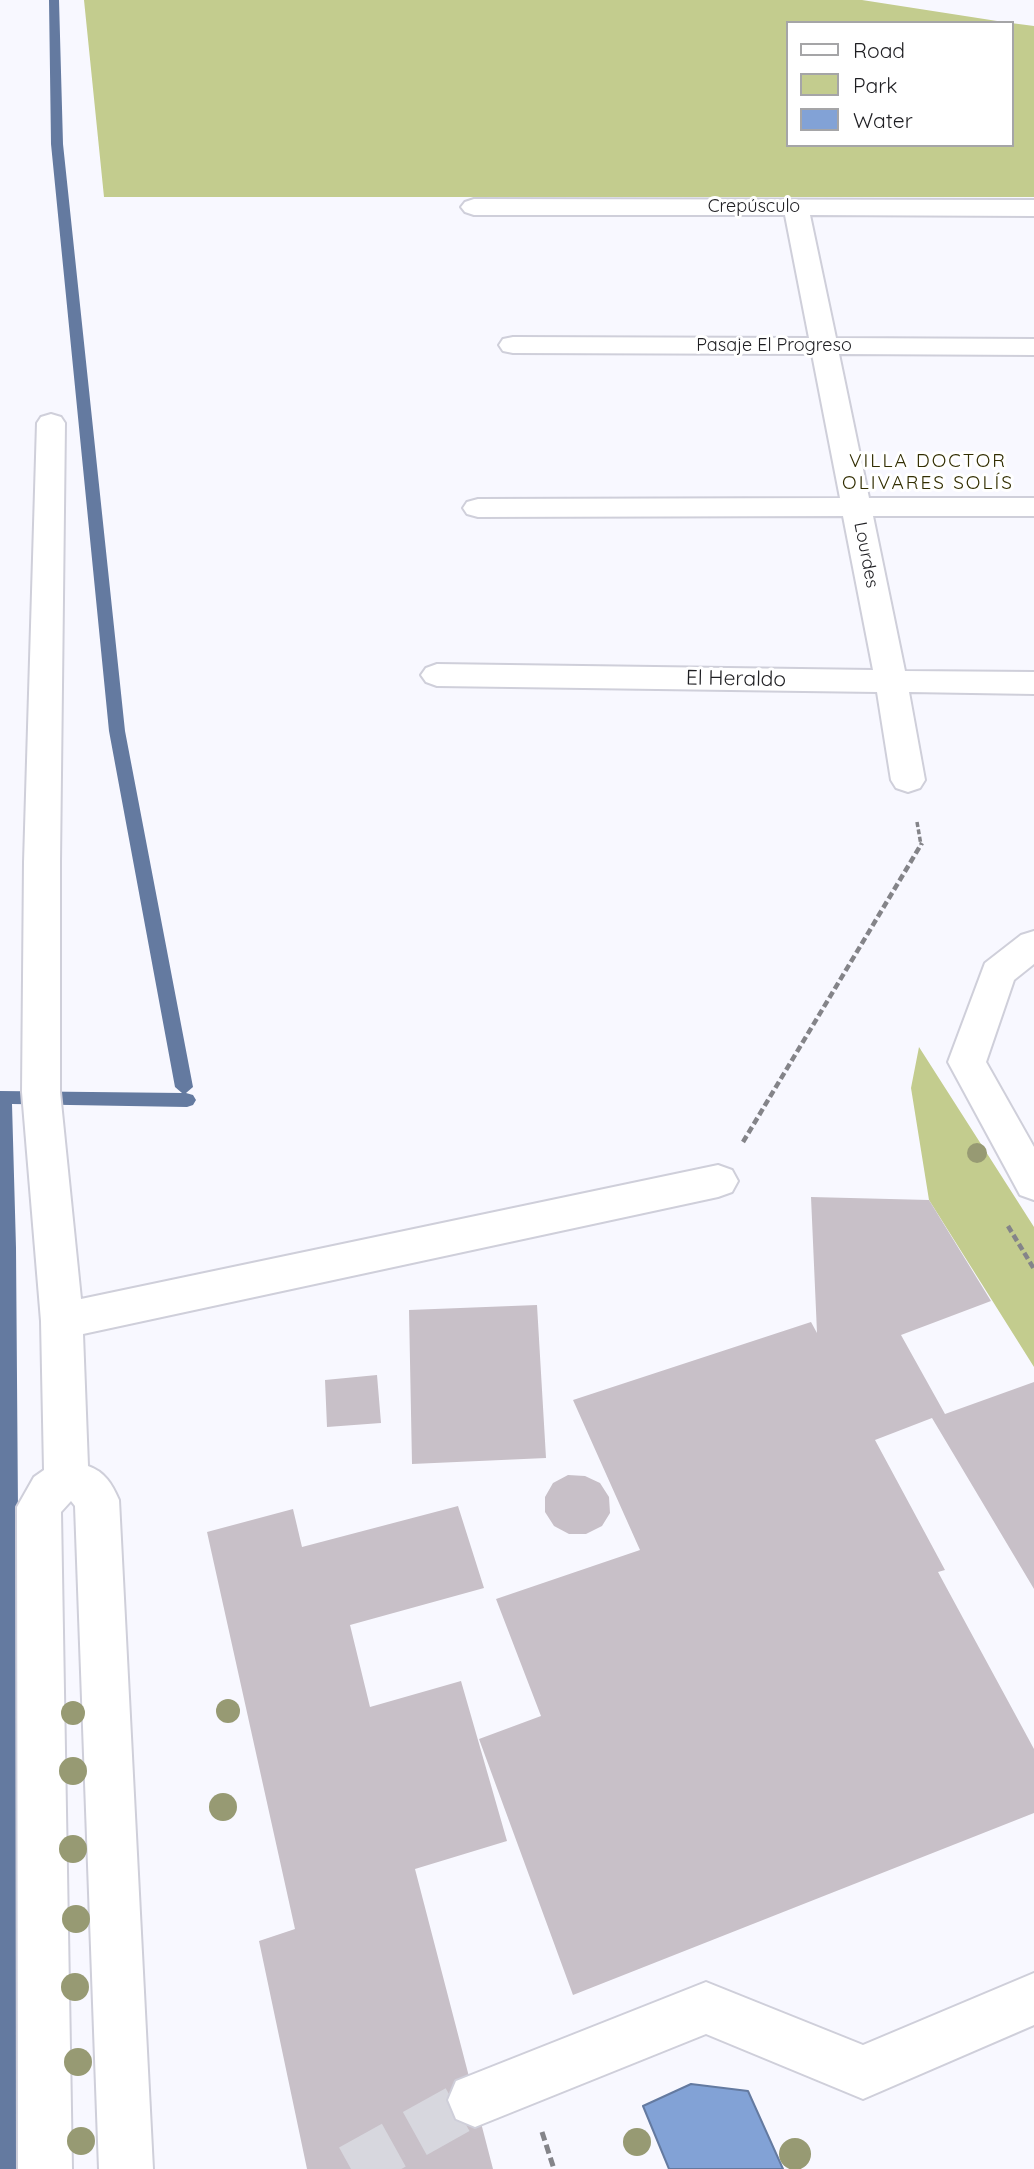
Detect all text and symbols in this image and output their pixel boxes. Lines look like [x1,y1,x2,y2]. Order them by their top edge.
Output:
legend [786,21,1013,147]
text: Road [853,37,905,63]
text: Park [853,72,897,98]
text: Water [853,107,913,133]
street label: Crepúsculo [708,196,800,218]
street label: Pasaje El Progreso [696,335,852,357]
district label: VILLA DOCTOR OLIVARES SOLÍS [844,450,1012,494]
street label: Lourdes [849,520,883,590]
street label: El Heraldo [686,666,786,692]

